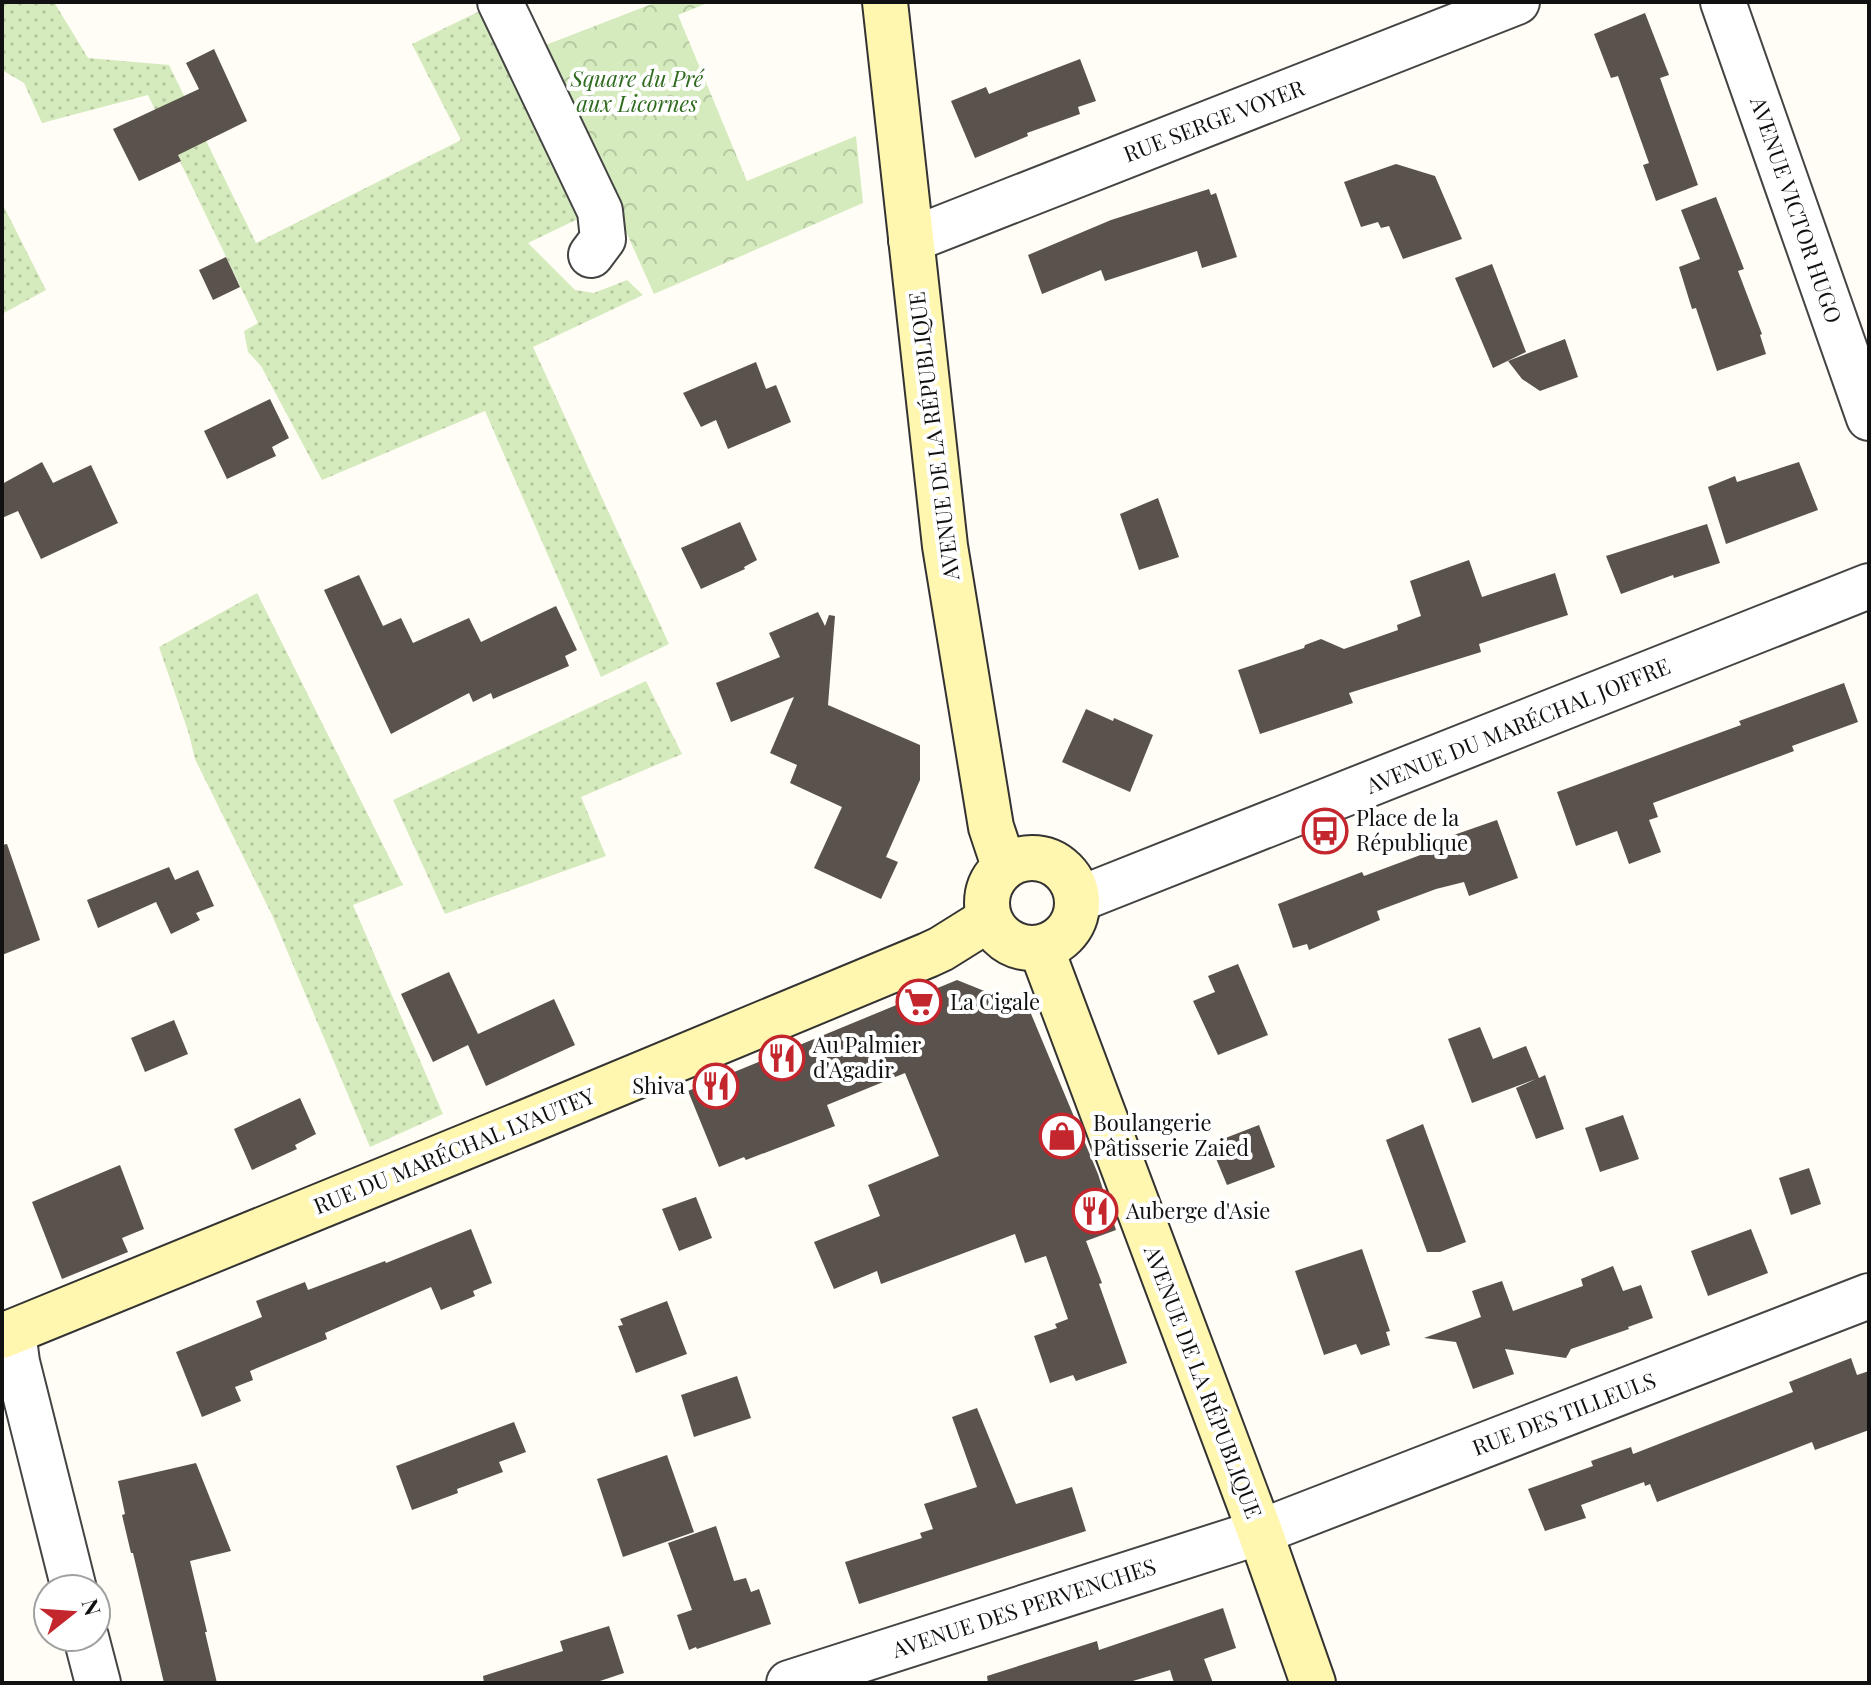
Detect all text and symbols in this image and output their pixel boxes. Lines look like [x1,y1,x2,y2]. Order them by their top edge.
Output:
park label: Square du Pré aux Licornes [570,63,705,118]
street label: RUE SERGE VOYER [1119,72,1309,168]
street label: AVENUE VICTOR HUGO [1744,92,1850,327]
street label: AVENUE DE LA RÉPUBLIQUE [900,290,966,583]
street label: AVENUE DU MARÉCHAL JOFFRE [1360,650,1674,800]
place label: Place de la République [1356,802,1468,857]
bus stop icon: Place de la République [1301,807,1349,855]
supermarket icon: La Cigale [895,978,943,1026]
place label: La Cigale [950,986,1040,1016]
place label: Au Palmier d'Agadir [812,1029,922,1084]
restaurant icon: Au Palmier d'Agadir [758,1034,806,1082]
restaurant icon: Shiva [692,1062,740,1110]
place label: Shiva [632,1070,685,1100]
street label: RUE DU MARÉCHAL LYAUTEY [309,1080,598,1220]
place label: Boulangerie Pâtisserie Zaied [1093,1107,1249,1162]
shop icon: Boulangerie Pâtisserie Zaied [1038,1112,1086,1160]
restaurant icon: Auberge d'Asie [1071,1187,1119,1235]
place label: Auberge d'Asie [1125,1195,1270,1225]
street label: AVENUE DE LA RÉPUBLIQUE [1138,1240,1270,1522]
street label: RUE DES TILLEULS [1468,1364,1660,1462]
street label: AVENUE DES PERVENCHES [887,1550,1159,1664]
north arrow [32,1573,112,1653]
text: N [75,1595,109,1619]

